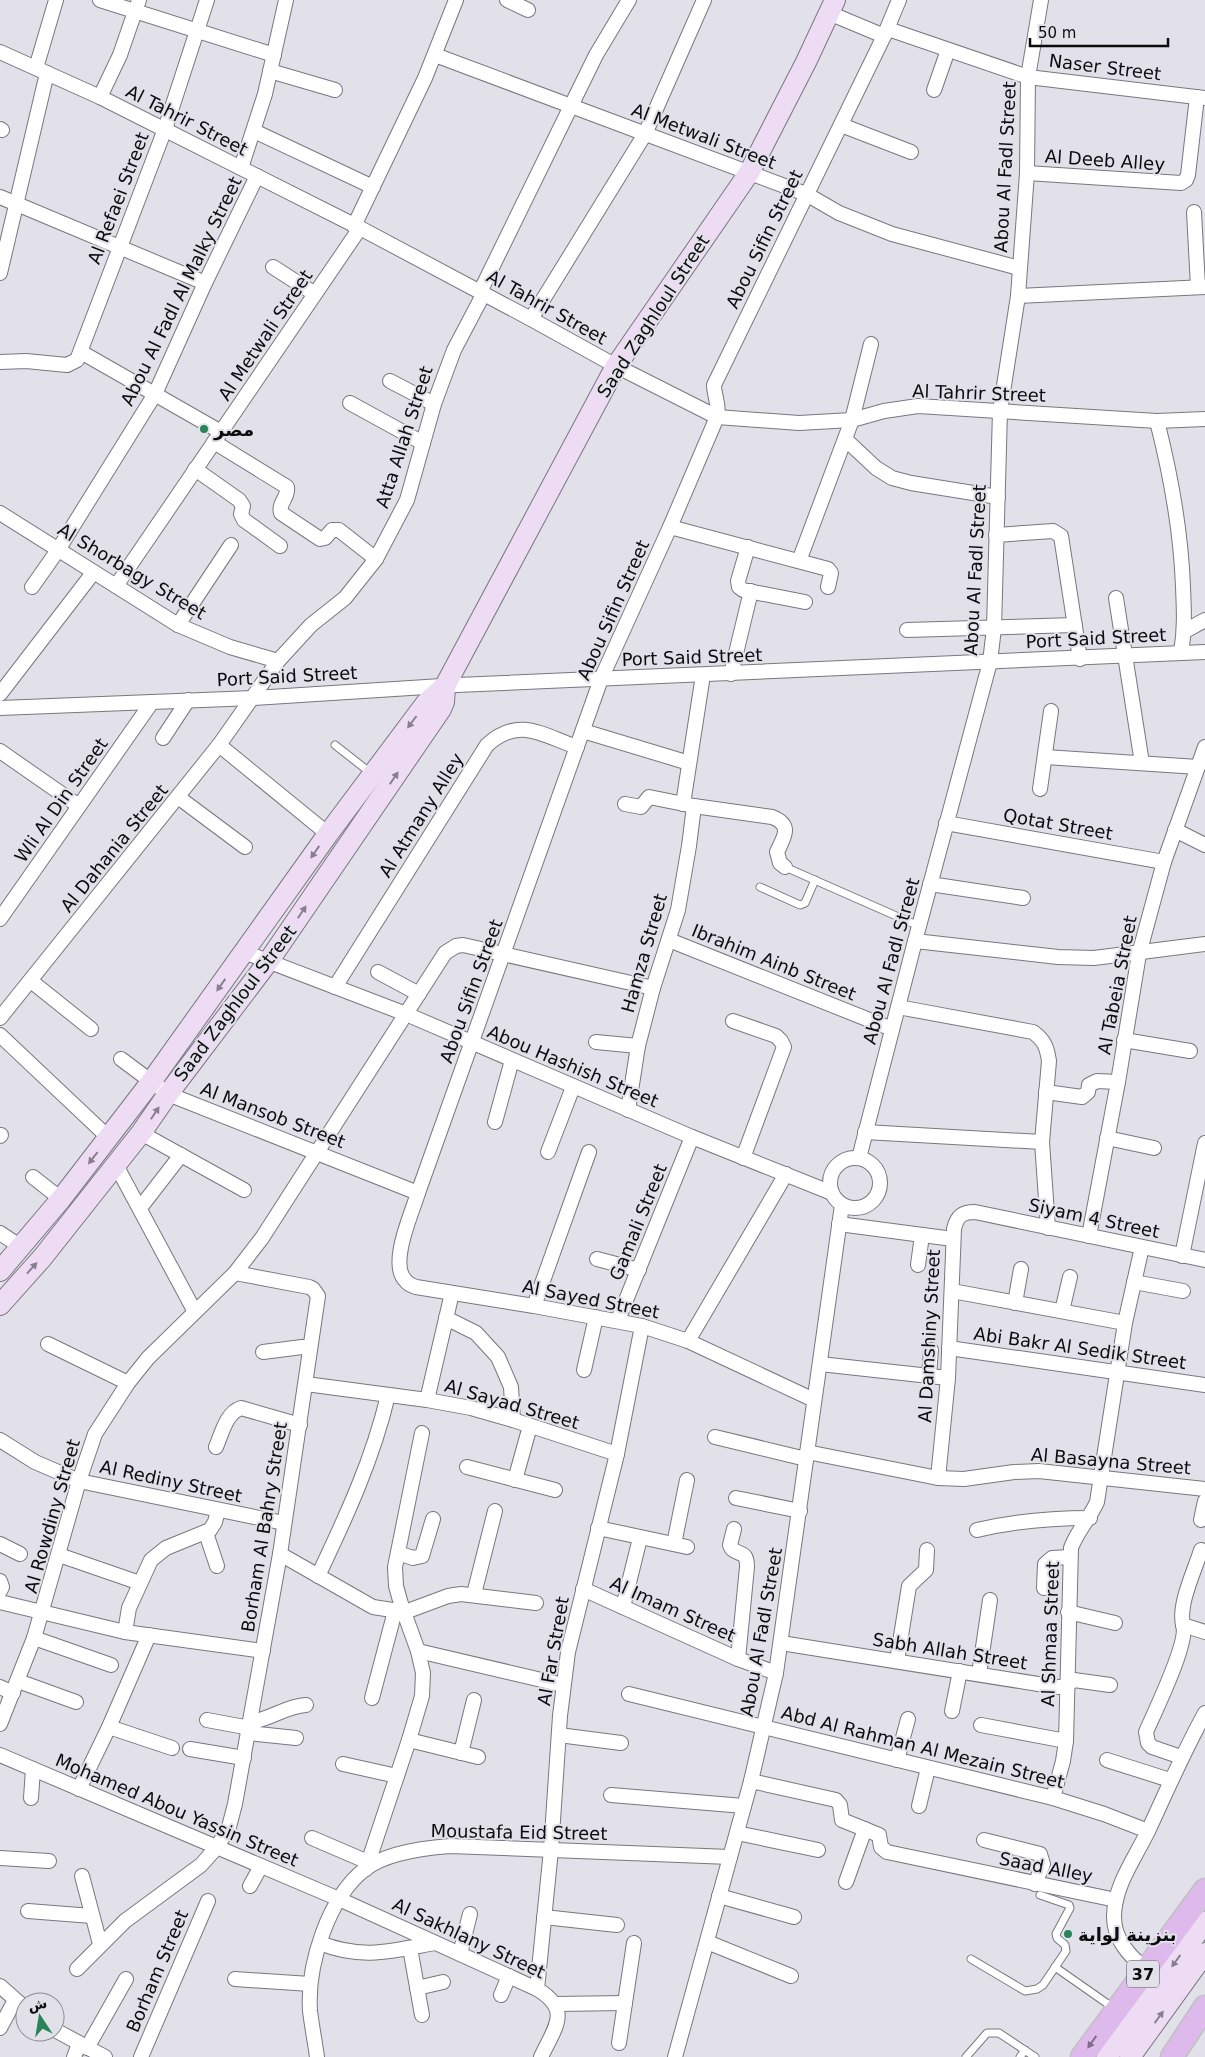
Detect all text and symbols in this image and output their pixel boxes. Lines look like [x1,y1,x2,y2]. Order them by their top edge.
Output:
scale bar [1030,15,1168,47]
text: 50 m [1038,24,1076,42]
street label: Naser Street [1048,50,1162,84]
street label: Al Tahrir Street [123,80,251,160]
street label: Abou Al Fadl Street [990,81,1020,253]
street label: Al Metwali Street [629,99,779,173]
street label: Al Refaei Street [83,129,153,267]
street label: Al Deeb Alley [1044,145,1166,175]
street label: Abou Sifin Street [721,166,807,312]
street label: Abou Al Fadl Al Malky Street [116,173,246,409]
street label: Saad Zaghloul Street [593,231,713,401]
street label: Al Tahrir Street [483,265,611,349]
street label: Al Metwali Street [214,266,316,404]
street label: Atta Allah Street [371,363,437,511]
street label: Al Tahrir Street [912,380,1046,406]
place label: مصر [213,419,254,441]
marker: مصر [198,423,210,435]
street label: Abou Al Fadl Street [960,484,990,656]
street label: Al Shorbagy Street [54,518,210,624]
street label: Abou Sifin Street [573,537,653,683]
street label: Port Said Street [1025,624,1167,652]
street label: Port Said Street [621,644,763,670]
street label: Port Said Street [216,662,358,690]
one-way arrow [407,715,417,729]
street label: Wli Al Din Street [10,734,112,866]
street label: Al Atmany Alley [374,749,468,881]
one-way arrow [389,771,399,784]
street label: Al Dahania Street [56,780,172,916]
street label: Qotat Street [1002,804,1114,844]
one-way arrow [310,845,320,859]
street label: Abou Al Fadl Street [859,875,923,1047]
street label: Hamza Street [617,891,671,1015]
one-way arrow [298,905,307,919]
street label: Al Tabeia Street [1093,914,1141,1056]
street label: Abou Sifin Street [435,916,507,1066]
street label: Ibrahim Ainb Street [689,919,859,1005]
street label: Saad Zaghloul Street [170,921,300,1085]
one-way arrow [216,978,226,991]
street label: Abou Hashish Street [484,1020,662,1112]
street label: Al Mansob Street [198,1078,348,1152]
one-way arrow [150,1107,160,1120]
one-way arrow [88,1151,99,1164]
street label: Gamali Street [605,1161,671,1283]
street label: Siyam 4 Street [1027,1194,1161,1242]
street label: Al Damshiny Street [914,1249,944,1423]
one-way arrow [27,1262,38,1275]
street label: Al Sayed Street [521,1275,661,1323]
street label: Abi Bakr Al Sedik Street [972,1323,1188,1373]
street label: Al Sayad Street [442,1375,582,1433]
street label: Borham Al Bahry Street [237,1420,291,1634]
street label: Al Rowdiny Street [20,1437,84,1595]
street label: Al Basayna Street [1030,1444,1192,1478]
street label: Al Rediny Street [98,1456,244,1506]
street label: Abou Al Fadl Street [736,1546,786,1718]
street label: Al Shmaa Street [1037,1561,1063,1707]
street label: Al Imam Street [607,1572,739,1646]
street label: Al Far Street [533,1595,573,1707]
street label: Sabh Allah Street [871,1628,1029,1674]
street label: Abd Al Rahman Al Mezain Street [779,1702,1067,1792]
street label: Mohamed Abou Yassin Street [52,1749,302,1871]
street label: Moustafa Eid Street [430,1820,608,1844]
street label: Saad Alley [998,1848,1095,1886]
street label: Al Sakhlany Street [389,1893,549,1983]
street label: Borham Street [122,1907,192,2035]
place label: بنزينة لواية [1078,1924,1176,1946]
marker: بنزينة لواية [1062,1928,1074,1940]
one-way arrow [1172,1955,1182,1968]
road number: 37 [1127,1960,1159,1988]
north arrow [15,1992,65,2042]
text: ش [26,1994,48,2014]
one-way arrow [1153,2011,1163,2024]
one-way arrow [1087,2035,1097,2049]

